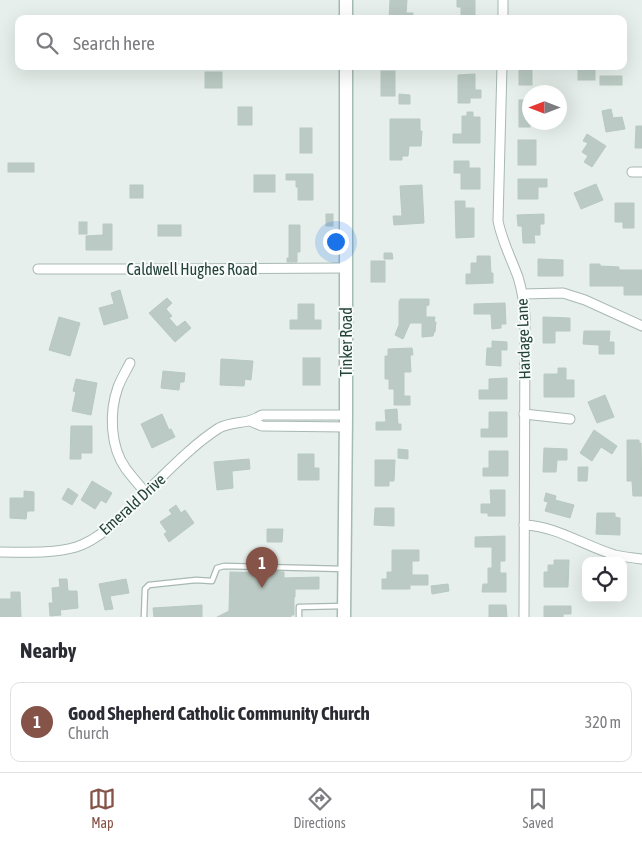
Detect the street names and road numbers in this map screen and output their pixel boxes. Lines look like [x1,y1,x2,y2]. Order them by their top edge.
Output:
street label: Caldwell Hughes Road [127,260,257,279]
street label: Hardage Lane [513,298,534,380]
street label: Tinker Road [337,307,355,377]
street label: Emerald Drive [95,470,169,538]

